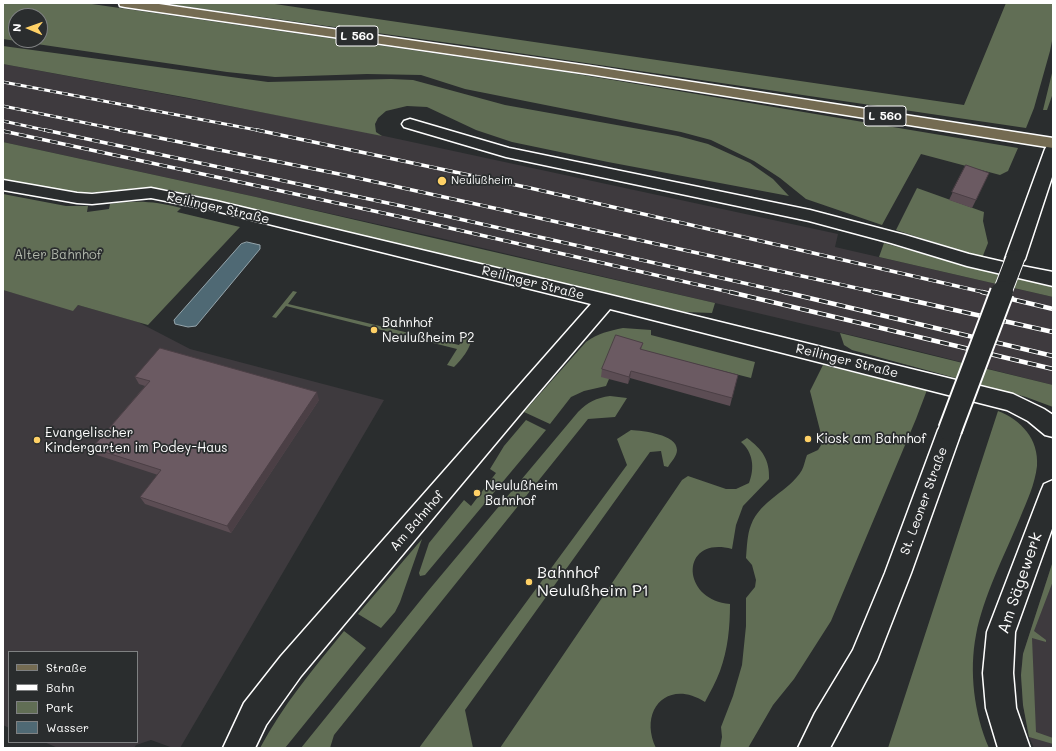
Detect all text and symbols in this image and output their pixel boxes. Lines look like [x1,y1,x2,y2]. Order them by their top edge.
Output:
north arrow [8,8,48,48]
text: N [9,23,24,32]
road number: L 560 [336,26,378,46]
road number: L 560 [864,106,906,126]
place label: Neulußheim [451,174,513,188]
marker: Neulußheim [436,175,448,187]
street label: Reilinger Straße [165,189,271,227]
park label: Alter Bahnhof [14,247,102,263]
street label: Reilinger Straße [480,263,586,303]
place label: Bahnhof Neulußheim P2 [382,315,474,346]
marker: Bahnhof Neulußheim P2 [369,325,379,335]
street label: Reilinger Straße [794,341,900,381]
place label: Evangelischer Kindergarten im Podey-Haus [45,425,228,456]
place label: Kiosk am Bahnhof [816,431,926,447]
marker: Kiosk am Bahnhof [803,434,813,444]
marker: Evangelischer Kindergarten im Podey-Haus [32,435,42,445]
street label: St. Leoner Straße [897,445,951,557]
place label: Neulußheim Bahnhof [485,478,558,509]
street label: Am Bahnhof [387,488,447,554]
marker: Neulußheim Bahnhof [472,488,482,498]
street label: Am Sägewerk [994,530,1046,636]
place label: Bahnhof Neulußheim P1 [537,563,649,601]
marker: Bahnhof Neulußheim P1 [524,577,534,587]
legend [8,651,138,743]
text: Straße [46,659,87,675]
text: Bahn [46,679,74,695]
text: Park [46,699,73,715]
text: Wasser [46,719,89,735]

